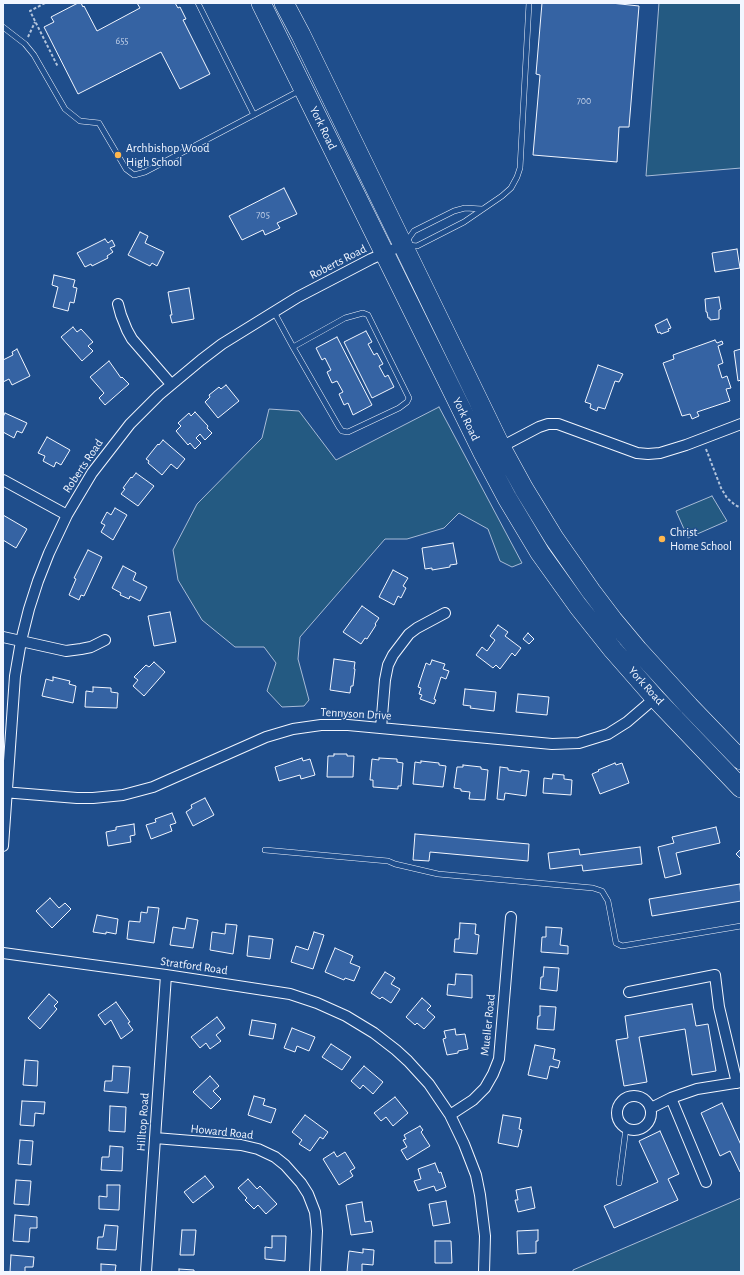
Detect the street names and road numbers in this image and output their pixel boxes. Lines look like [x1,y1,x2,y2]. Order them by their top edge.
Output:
street label: York Road [306,104,340,152]
street label: Roberts Road [307,242,369,282]
street label: York Road [449,395,483,443]
street label: Roberts Road [60,436,106,496]
street label: York Road [625,664,667,708]
street label: Tennyson Drive [320,705,392,723]
street label: Stratford Road [159,954,229,978]
street label: Mueller Road [478,993,498,1057]
street label: Hilltop Road [134,1092,152,1152]
street label: Howard Road [190,1122,254,1142]

